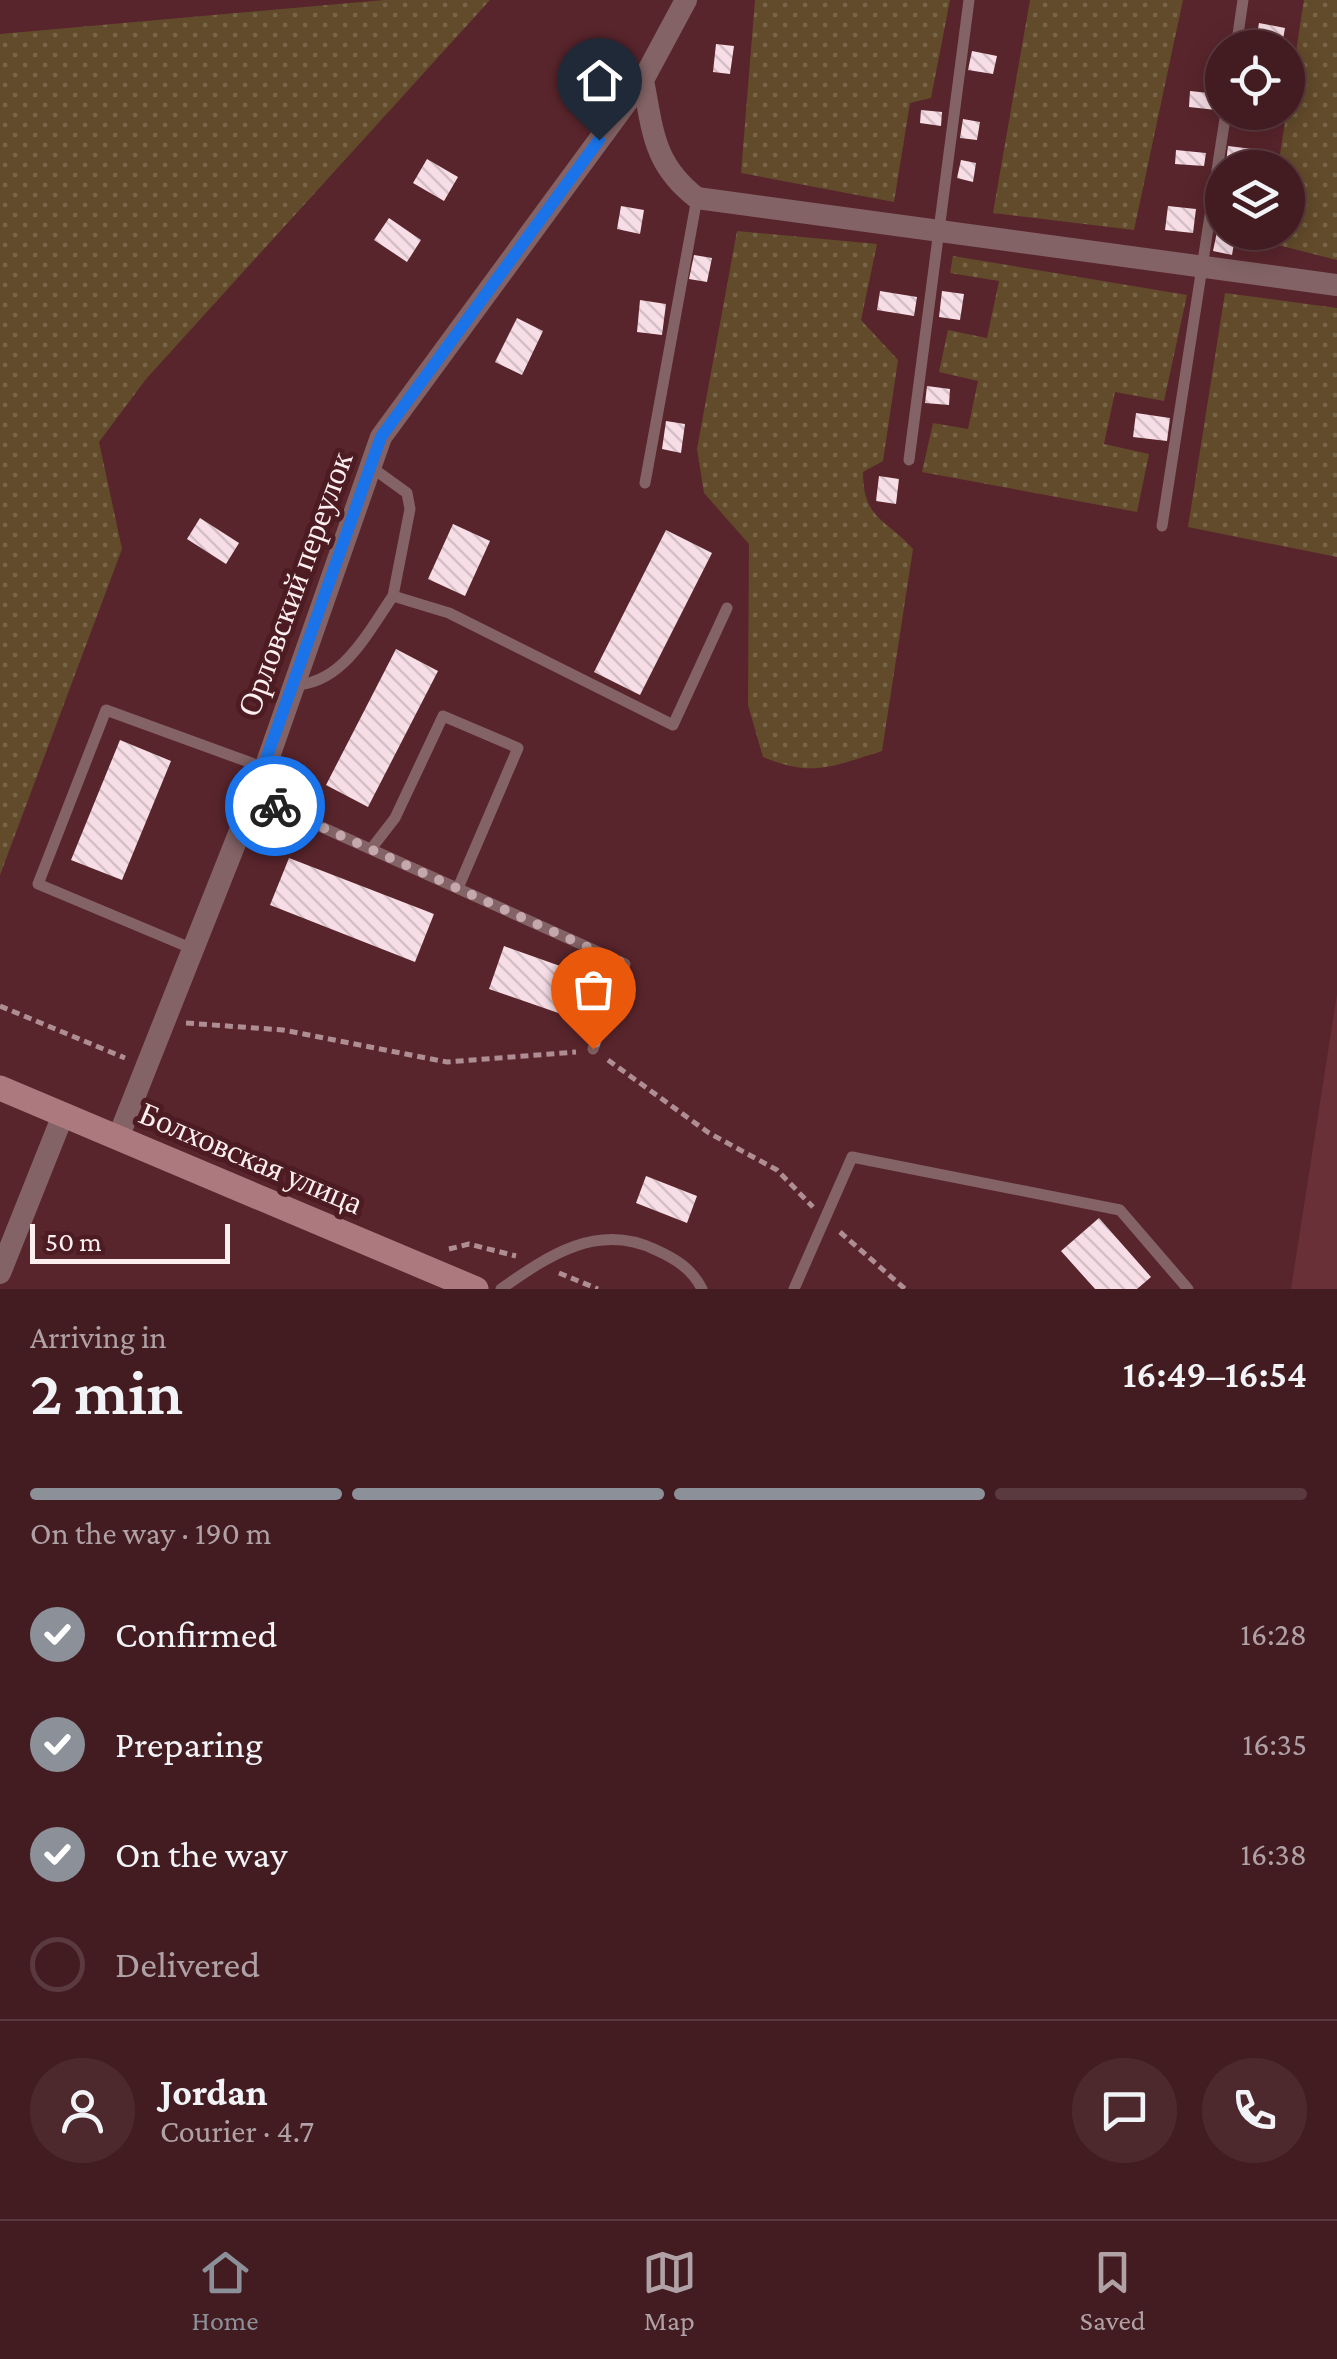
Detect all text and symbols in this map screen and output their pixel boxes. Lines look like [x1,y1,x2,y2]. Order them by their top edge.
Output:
map controls [1205,30,1305,250]
button: locate [1205,30,1305,130]
pin [557,38,642,141]
icon: home [572,53,627,108]
button: layers [1205,150,1305,250]
street label: Орловский переулок [230,447,360,721]
courier [225,756,325,856]
icon: bike [248,779,303,834]
pin [551,947,636,1050]
icon: bag [566,962,621,1017]
street label: Болховская улица [134,1095,368,1221]
scale bar [30,1219,230,1264]
text: 50 m [45,1226,102,1257]
text: Arriving in [30,1319,167,1355]
text: 16:49–16:54 [1123,1353,1307,1395]
text: 2 min [30,1356,183,1428]
text: On the way · 190 m [30,1515,272,1551]
icon: check [30,1607,85,1662]
text: Confirmed [115,1613,278,1655]
text: 16:28 [1240,1616,1307,1652]
icon: check [30,1717,85,1772]
text: Preparing [115,1723,263,1765]
text: 16:35 [1243,1726,1307,1762]
icon: check [30,1827,85,1882]
text: On the way [115,1833,287,1875]
text: 16:38 [1240,1836,1307,1872]
text: Delivered [115,1943,260,1985]
button: person [30,2058,135,2163]
button: chat [1072,2058,1177,2163]
button: phone [1202,2058,1307,2163]
text: Jordan [160,2071,268,2113]
text: Courier · 4.7 [160,2113,314,2149]
tab: Home [192,2245,259,2336]
tab: Map [642,2245,697,2336]
tab: Saved [1080,2245,1145,2336]

